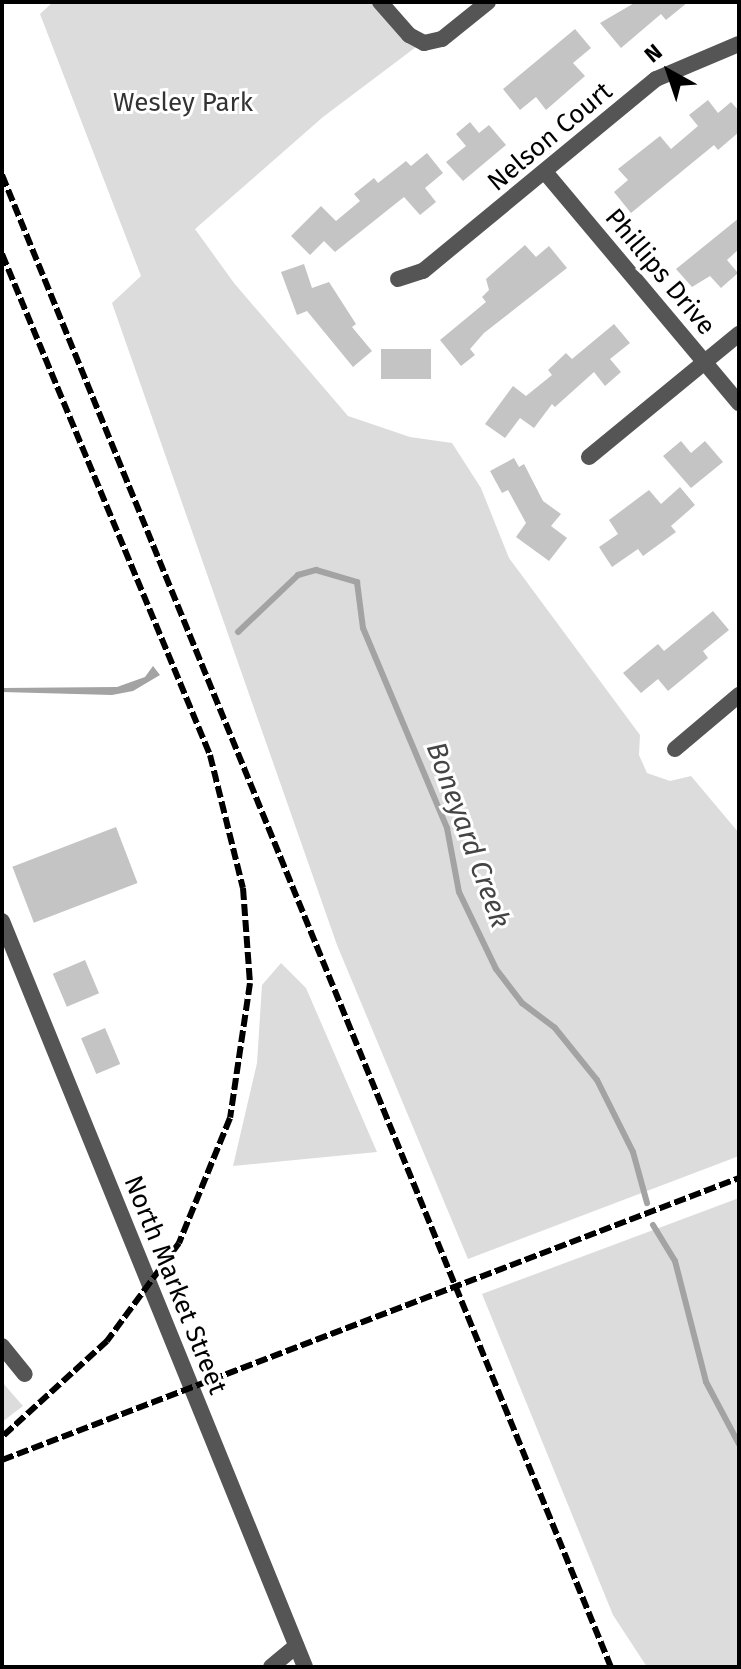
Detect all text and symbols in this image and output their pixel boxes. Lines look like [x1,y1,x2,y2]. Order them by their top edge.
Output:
north arrow [629,32,709,112]
text: N [639,38,668,68]
street label: Nelson Court [481,76,619,198]
park label: Wesley Park [113,87,253,119]
street label: Phillips Drive [598,203,722,341]
water label: Boneyard Creek [419,737,517,933]
street label: North Market Street [117,1171,233,1399]

